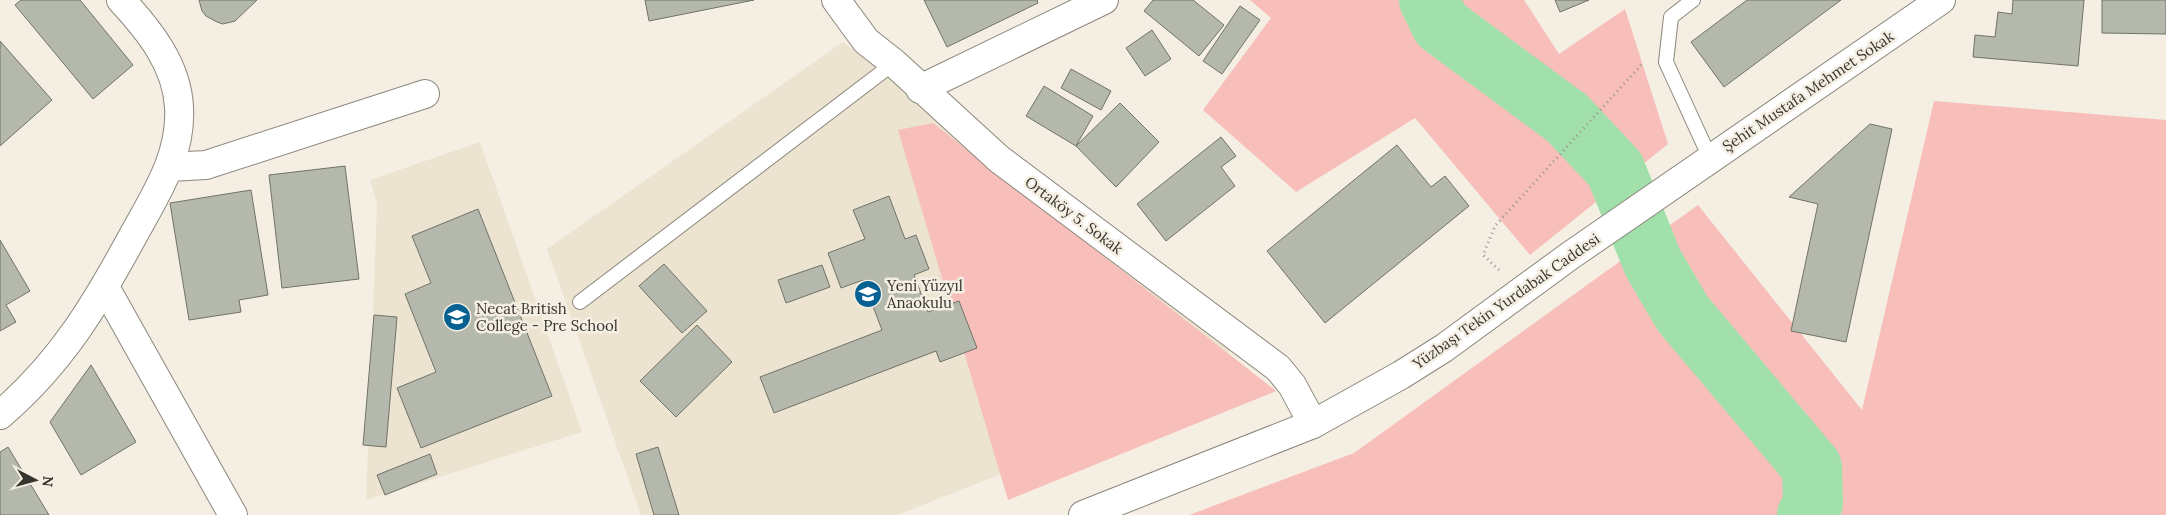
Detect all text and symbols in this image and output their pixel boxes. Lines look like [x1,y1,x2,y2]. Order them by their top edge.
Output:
street label: Şehit Mustafa Mehmet Sokak [1719,26,1897,156]
street label: Ortaköy 5. Sokak [1021,172,1127,258]
street label: Yüzbaşı Tekin Yurdabak Caddesi [1408,229,1603,374]
place label: Yeni Yüzyıl Anaokulu [886,276,963,312]
school or university icon: Yeni Yüzyıl Anaokulu [853,279,883,309]
place label: Necat British College - Pre School [476,299,618,335]
school or university icon: Necat British College - Pre School [442,302,472,332]
north arrow [10,455,60,505]
text: N [38,475,57,488]

